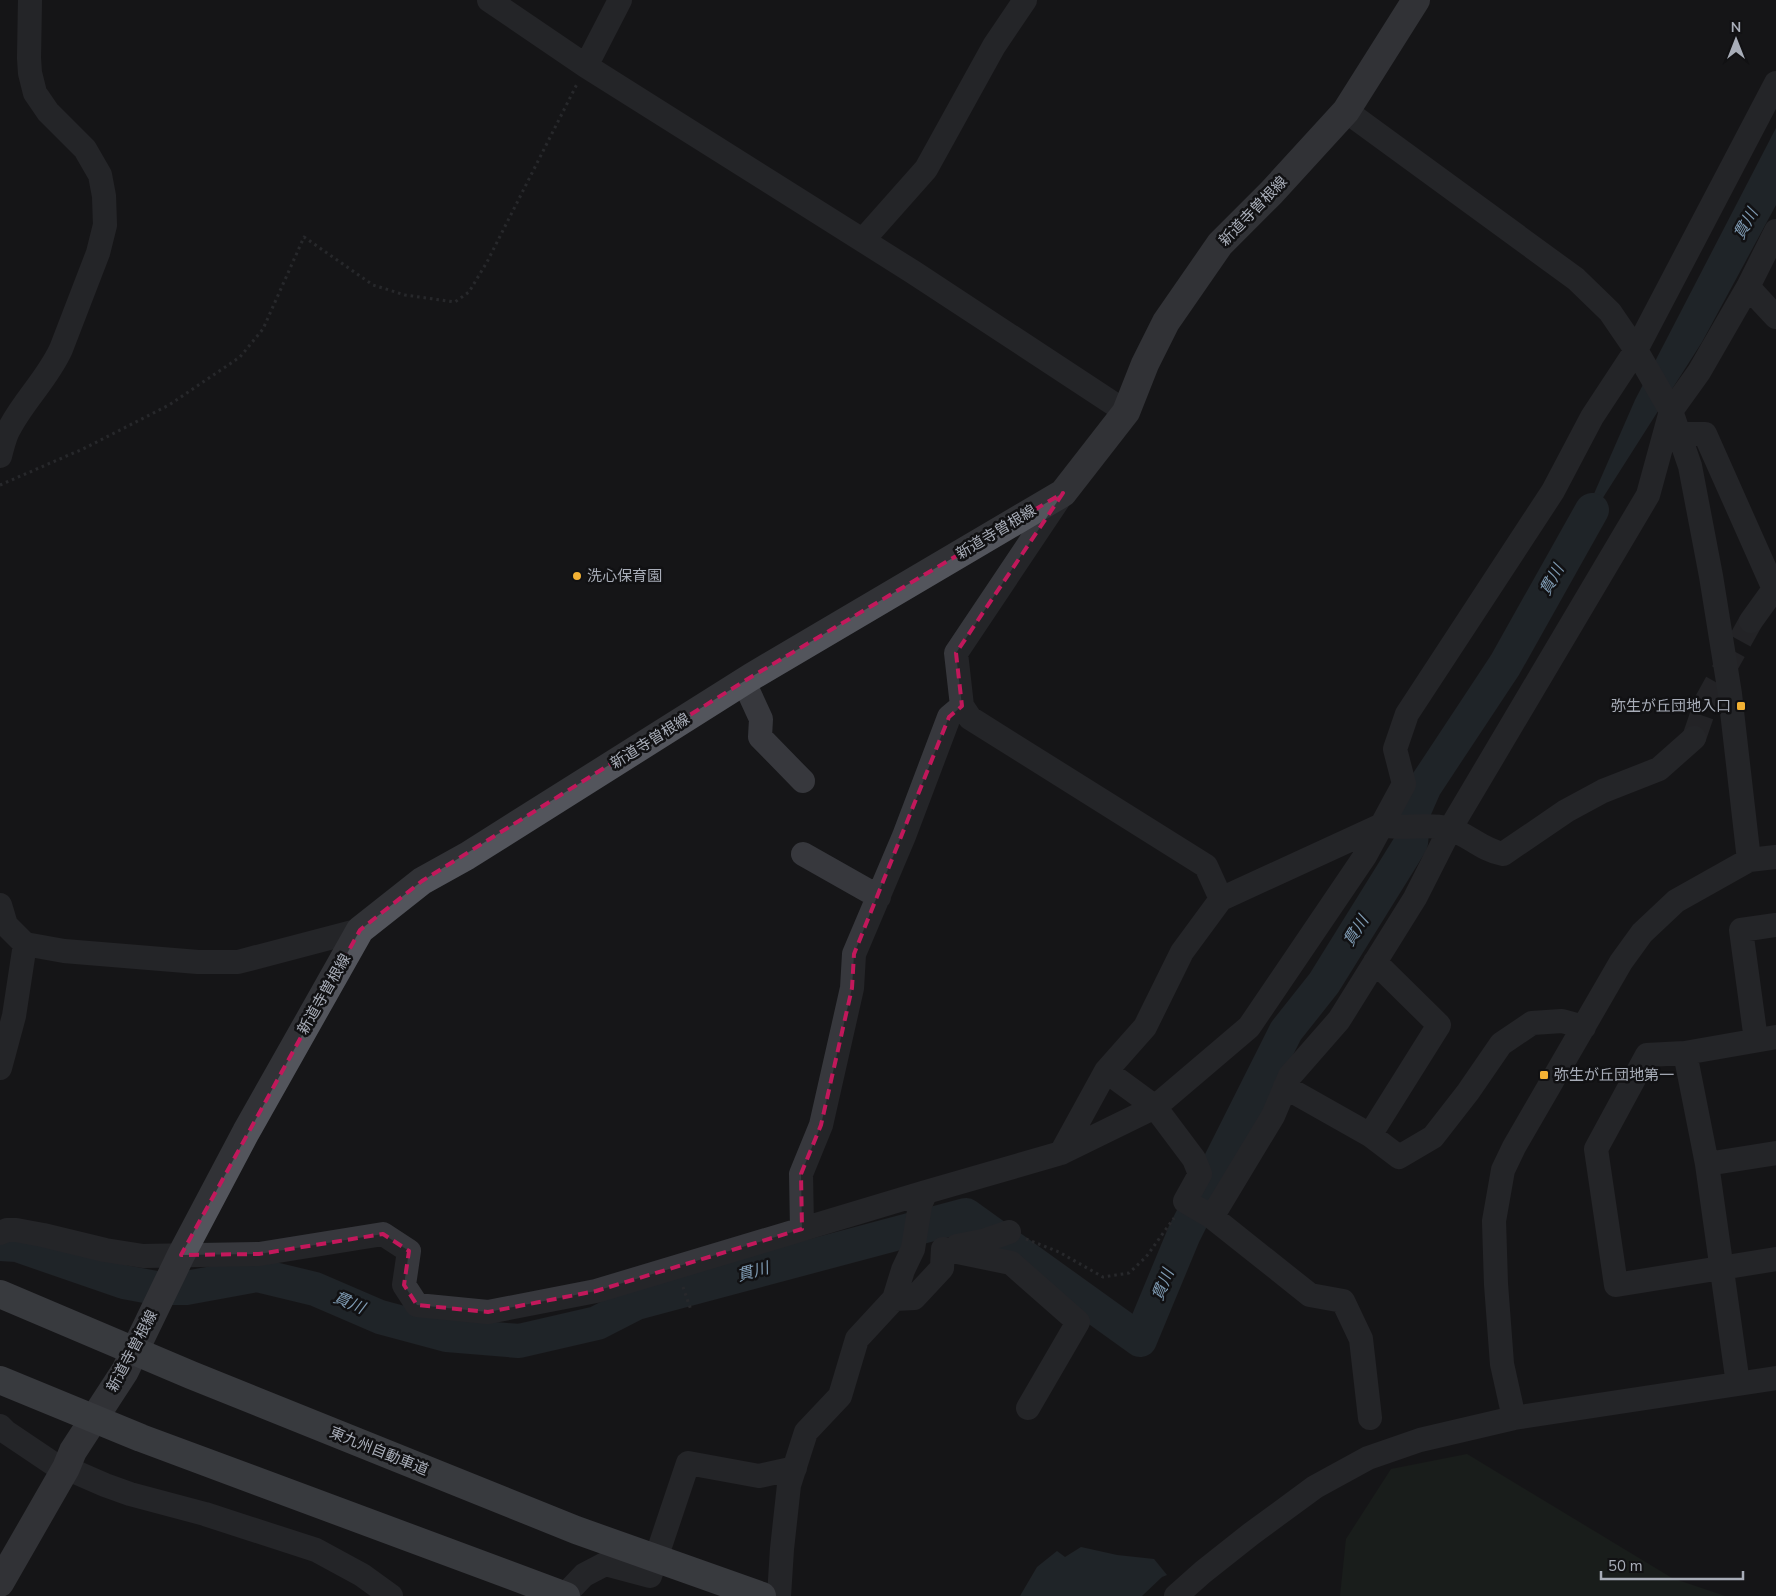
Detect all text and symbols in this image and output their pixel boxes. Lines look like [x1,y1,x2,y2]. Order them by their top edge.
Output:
north arrow [1711,15,1761,65]
text: N [1731,18,1741,37]
street label: 新道寺曽根線 [1215,172,1291,250]
water label: 貫川 [1729,203,1764,243]
street label: 新道寺曽根線 [952,500,1040,564]
water label: 貫川 [1535,559,1570,599]
place label: 洗心保育園 [587,566,662,586]
marker: 洗心保育園 [571,570,583,582]
place label: 弥生が丘団地入口 [1611,696,1731,716]
marker: 弥生が丘団地入口 [1735,700,1747,712]
street label: 新道寺曽根線 [607,709,693,773]
water label: 貫川 [1338,910,1375,950]
street label: 新道寺曽根線 [293,950,355,1038]
place label: 弥生が丘団地第一 [1554,1065,1674,1085]
marker: 弥生が丘団地第一 [1538,1069,1550,1081]
water label: 貫川 [735,1257,773,1287]
water label: 貫川 [1147,1264,1180,1304]
water label: 貫川 [330,1287,370,1320]
street label: 新道寺曽根線 [102,1307,162,1395]
street label: 東九州自動車道 [327,1422,431,1480]
scale bar [1601,1548,1744,1580]
text: 50 m [1608,1556,1643,1576]

